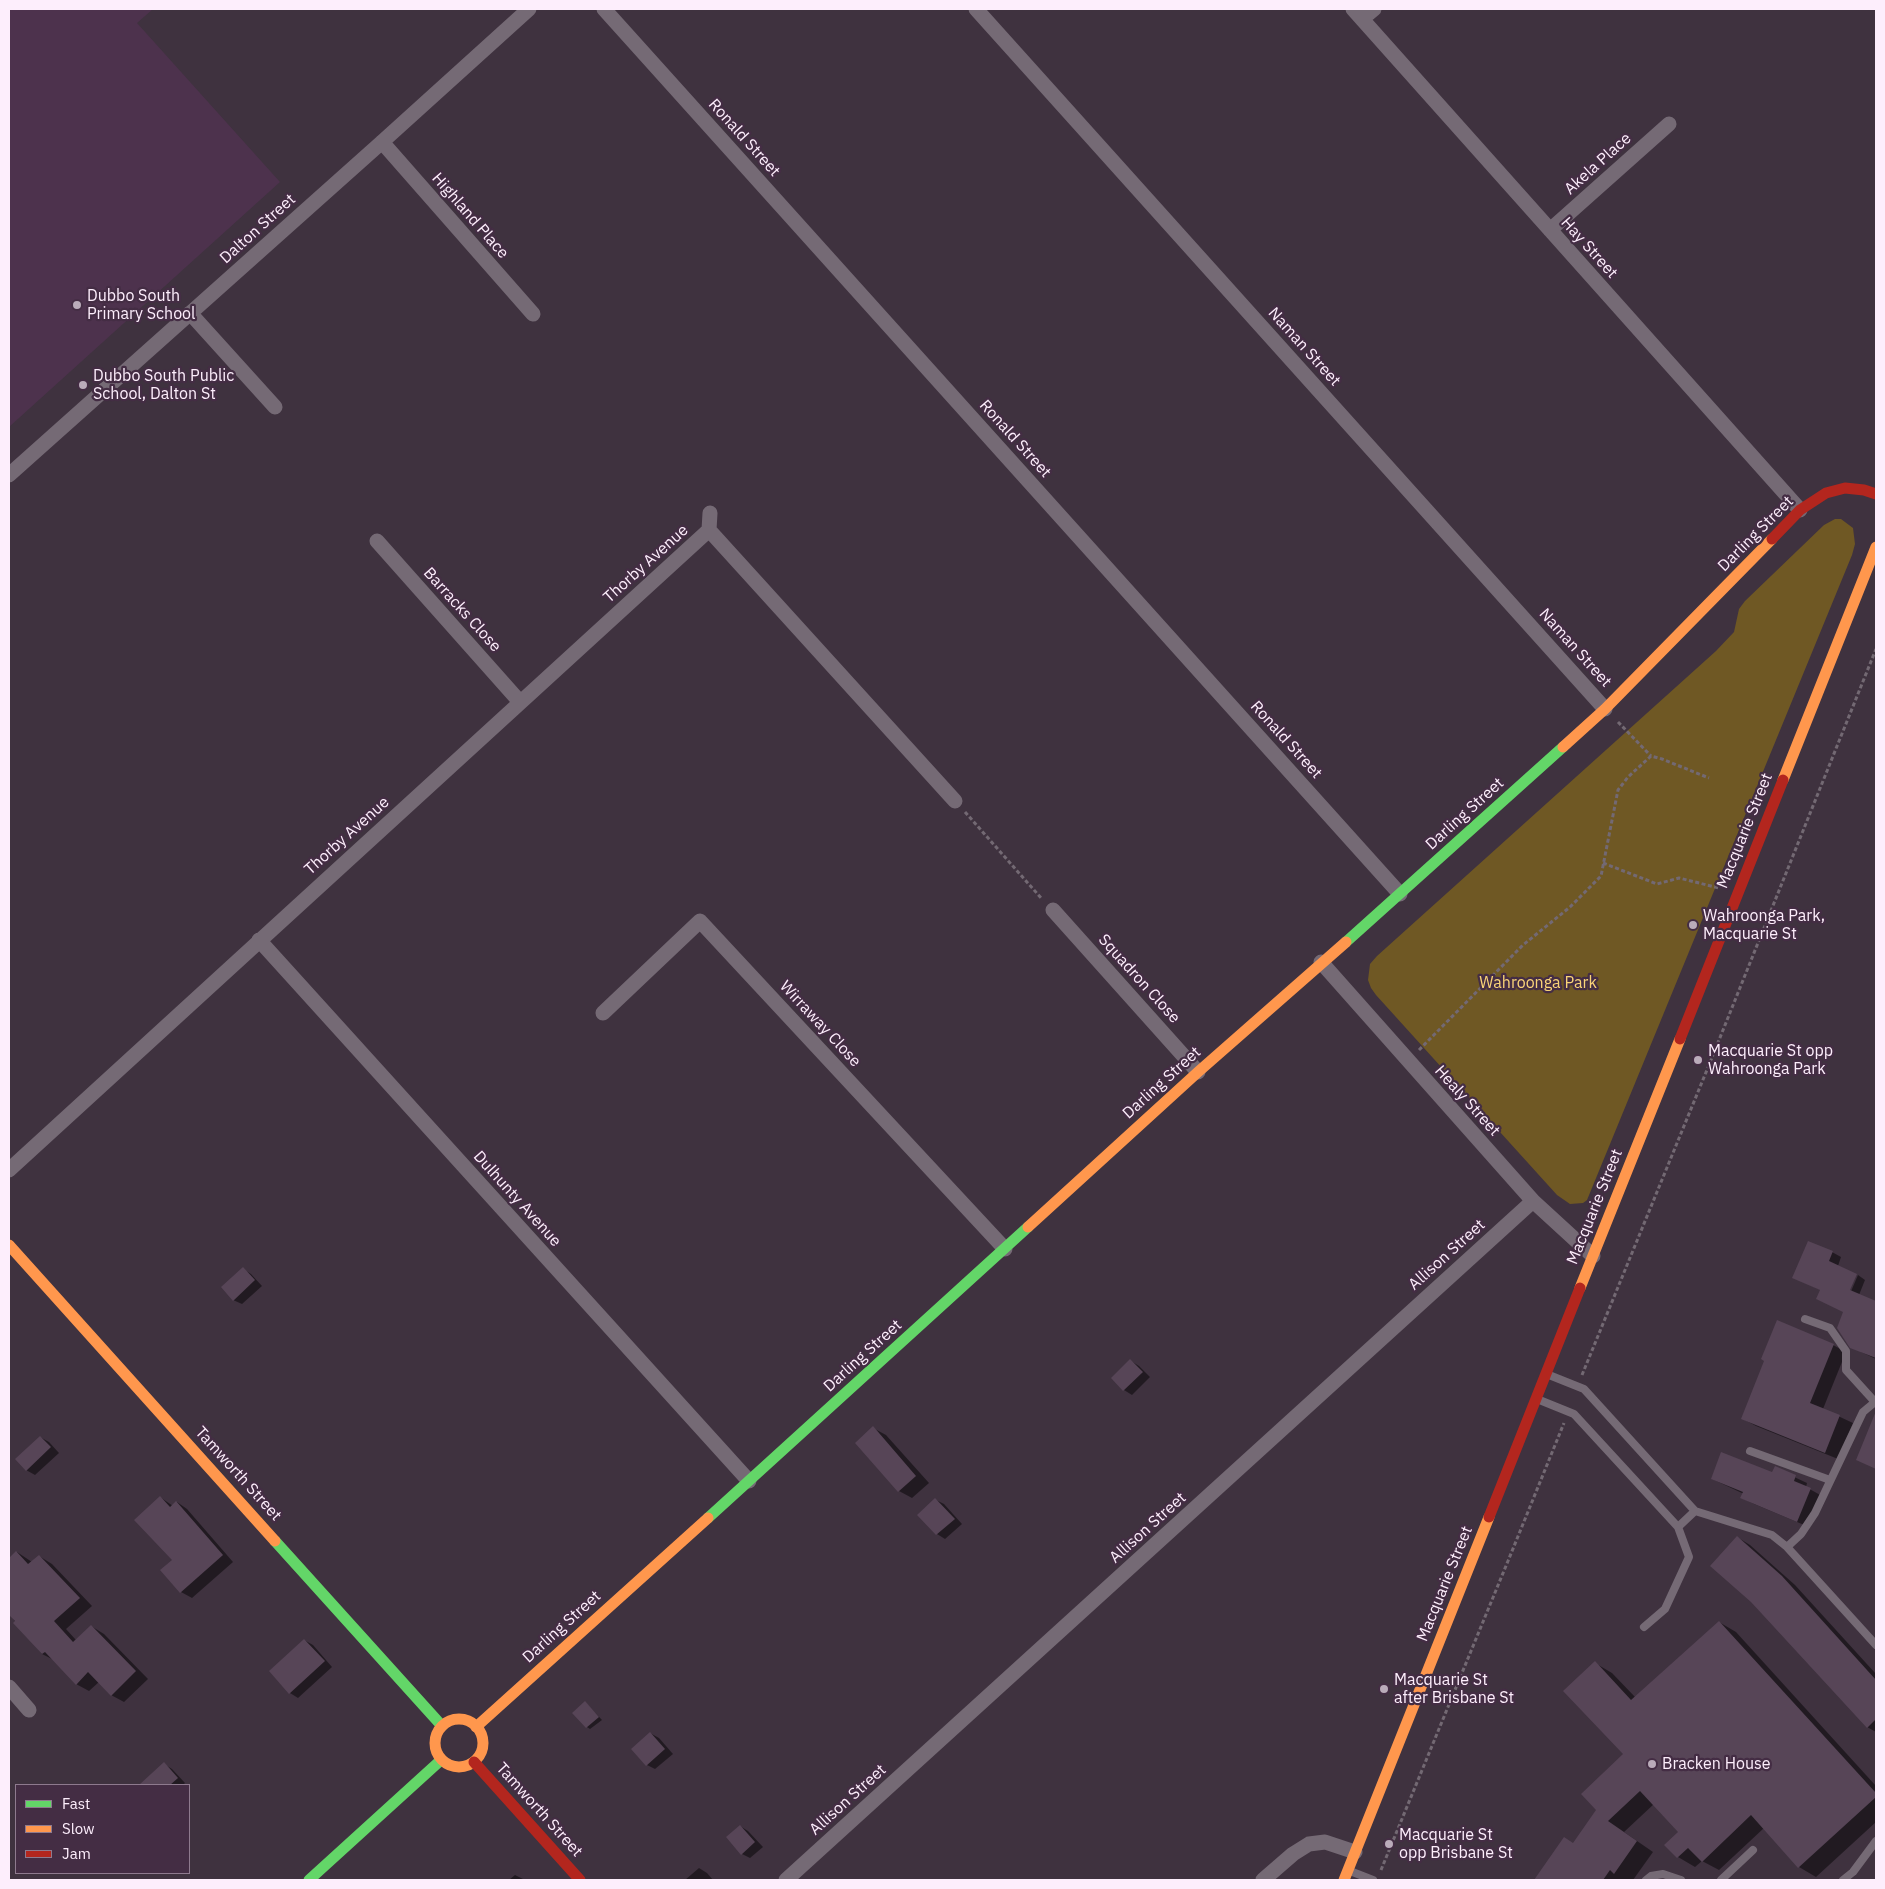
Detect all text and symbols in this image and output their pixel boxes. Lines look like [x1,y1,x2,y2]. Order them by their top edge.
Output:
street label: Ronald Street [704,95,784,181]
street label: Akela Place [1561,129,1635,199]
street label: Highland Place [428,169,512,263]
street label: Dalton Street [216,190,300,268]
street label: Hay Street [1557,214,1621,282]
place label: Dubbo South Primary School [87,286,195,324]
marker: Dubbo South Primary School [71,299,83,311]
street label: Naman Street [1264,304,1344,390]
place label: Dubbo South Public School, Dalton St [93,366,234,404]
marker: Dubbo South Public School, Dalton St [77,379,89,391]
street label: Ronald Street [975,396,1055,482]
street label: Darling Street [1714,492,1798,576]
street label: Thorby Avenue [600,521,692,607]
street label: Barracks Close [419,564,505,656]
street label: Naman Street [1535,605,1615,691]
street label: Ronald Street [1246,697,1326,783]
street label: Macquarie Street [1713,771,1777,891]
street label: Darling Street [1422,774,1508,854]
street label: Thorby Avenue [301,793,393,879]
place label: Wahroonga Park, Macquarie St [1703,906,1825,944]
marker: Wahroonga Park, Macquarie St [1687,919,1699,931]
street label: Squadron Close [1094,931,1184,1027]
park label: Wahroonga Park [1479,973,1597,993]
street label: Wirraway Close [775,977,865,1071]
place label: Macquarie St opp Wahroonga Park [1708,1041,1833,1079]
street label: Darling Street [1119,1043,1205,1123]
marker: Macquarie St opp Wahroonga Park [1692,1054,1704,1066]
street label: Healy Street [1430,1062,1504,1140]
street label: Dulhunty Avenue [469,1147,565,1251]
street label: Macquarie Street [1563,1147,1627,1267]
street label: Allison Street [1405,1216,1489,1294]
street label: Darling Street [820,1316,906,1396]
street label: Tamworth Street [191,1423,285,1525]
street label: Allison Street [1106,1489,1190,1567]
street label: Macquarie Street [1413,1524,1477,1644]
street label: Darling Street [519,1587,605,1667]
place label: Macquarie St after Brisbane St [1394,1670,1514,1708]
marker: Macquarie St after Brisbane St [1378,1683,1390,1695]
place label: Bracken House [1662,1754,1771,1774]
marker: Bracken House [1646,1758,1658,1770]
street label: Tamworth Street [492,1759,586,1861]
street label: Allison Street [806,1761,890,1839]
legend [15,1784,190,1874]
text: Fast [62,1794,90,1813]
text: Slow [62,1819,95,1838]
place label: Macquarie St opp Brisbane St [1399,1825,1513,1863]
marker: Macquarie St opp Brisbane St [1383,1838,1395,1850]
text: Jam [62,1844,91,1863]

